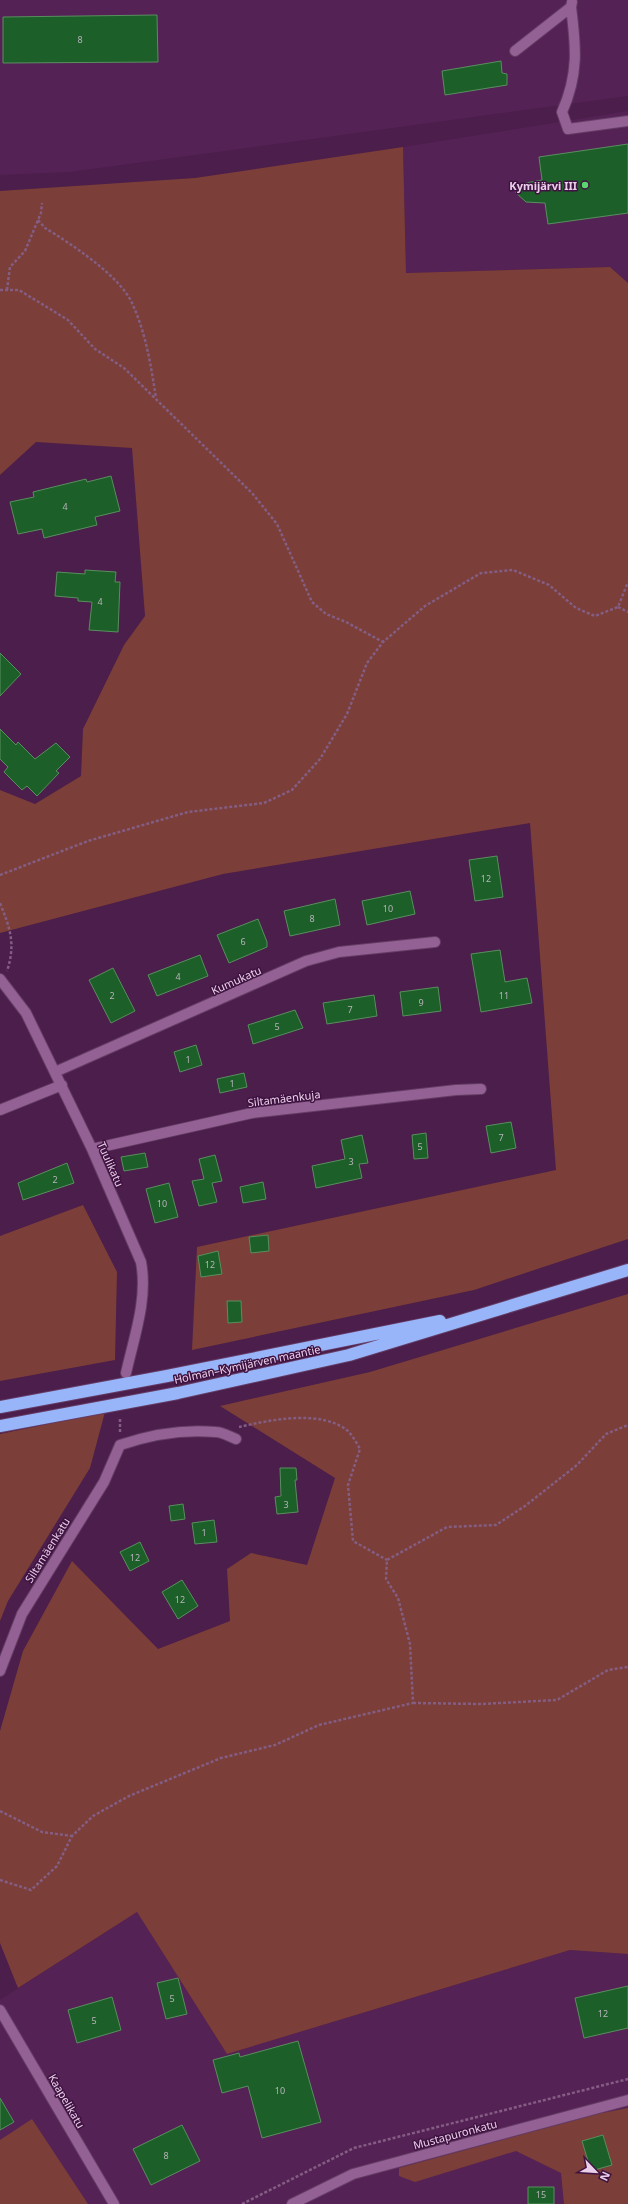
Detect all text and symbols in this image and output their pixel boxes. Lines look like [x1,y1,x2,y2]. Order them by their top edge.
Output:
house number: 8 [77,33,83,46]
place label: Kymijärvi III [509,178,577,193]
marker: Kymijärvi III [580,180,590,190]
house number: 4 [62,500,68,513]
house number: 4 [97,595,103,608]
house number: 12 [481,872,491,885]
house number: 10 [383,902,393,915]
house number: 8 [309,912,315,925]
house number: 6 [240,935,246,948]
street label: Kumukatu [209,962,263,998]
house number: 4 [175,970,181,983]
house number: 2 [109,989,115,1002]
house number: 11 [499,989,509,1002]
house number: 9 [418,996,424,1009]
house number: 7 [347,1003,353,1016]
house number: 5 [274,1020,280,1033]
house number: 1 [185,1053,191,1066]
house number: 1 [229,1077,235,1090]
street label: Siltamäenkuja [247,1086,321,1110]
house number: 7 [498,1131,504,1144]
street label: Tuulikatu [94,1139,128,1189]
house number: 5 [417,1140,423,1153]
house number: 3 [348,1155,354,1168]
house number: 2 [52,1173,58,1186]
house number: 10 [157,1197,167,1210]
house number: 12 [205,1258,215,1271]
street label: Holman–Kymijärven maantie [172,1341,322,1387]
house number: 3 [283,1498,289,1511]
street label: Siltamäenkatu [21,1515,73,1585]
house number: 1 [201,1526,207,1539]
house number: 12 [130,1551,140,1564]
house number: 12 [175,1593,185,1606]
house number: 5 [169,1992,175,2005]
house number: 12 [598,2007,608,2020]
house number: 5 [91,2014,97,2027]
street label: Kaapelikatu [45,2071,89,2131]
house number: 10 [275,2084,285,2097]
street label: Mustapuronkatu [411,2116,499,2152]
house number: 8 [163,2149,169,2162]
north arrow [576,2152,616,2192]
text: N [597,2169,614,2184]
house number: 15 [536,2188,546,2201]

